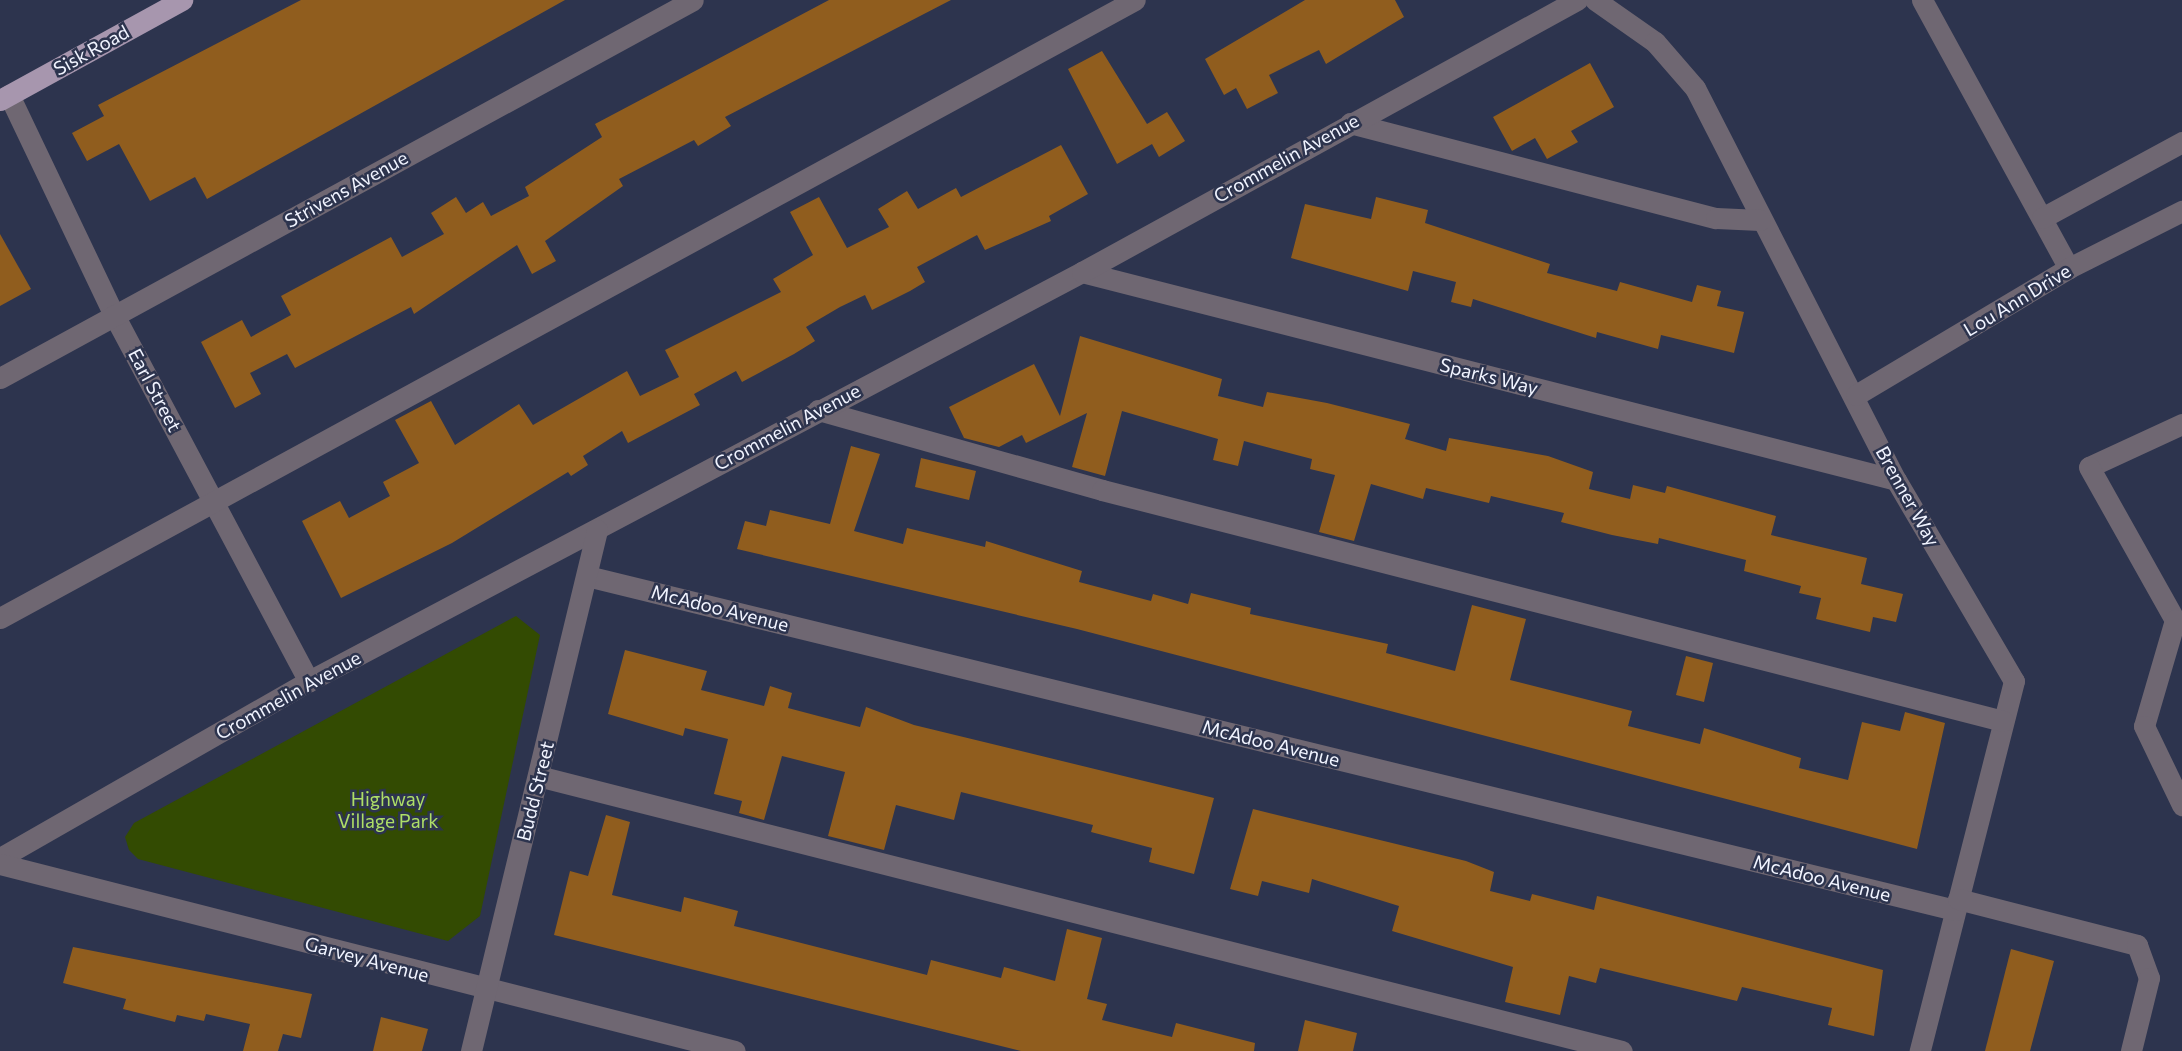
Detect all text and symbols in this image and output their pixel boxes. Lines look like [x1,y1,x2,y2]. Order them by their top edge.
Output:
street label: Sisk Road [49,20,133,80]
street label: Crommelin Avenue [1209,109,1363,207]
street label: Strivens Avenue [280,146,412,232]
street label: Lou Ann Drive [1959,259,2075,341]
street label: Earl Street [124,344,186,436]
street label: Sparks Way [1438,353,1540,399]
street label: Crommelin Avenue [710,379,864,475]
street label: Brenner Way [1871,442,1945,550]
street label: McAdoo Avenue [649,580,791,636]
street label: Crommelin Avenue [211,646,365,744]
street label: McAdoo Avenue [1200,715,1342,771]
street label: Budd Street [512,739,558,843]
park label: Highway Village Park [337,788,439,832]
street label: McAdoo Avenue [1751,850,1893,906]
street label: Garvey Avenue [302,931,432,987]

